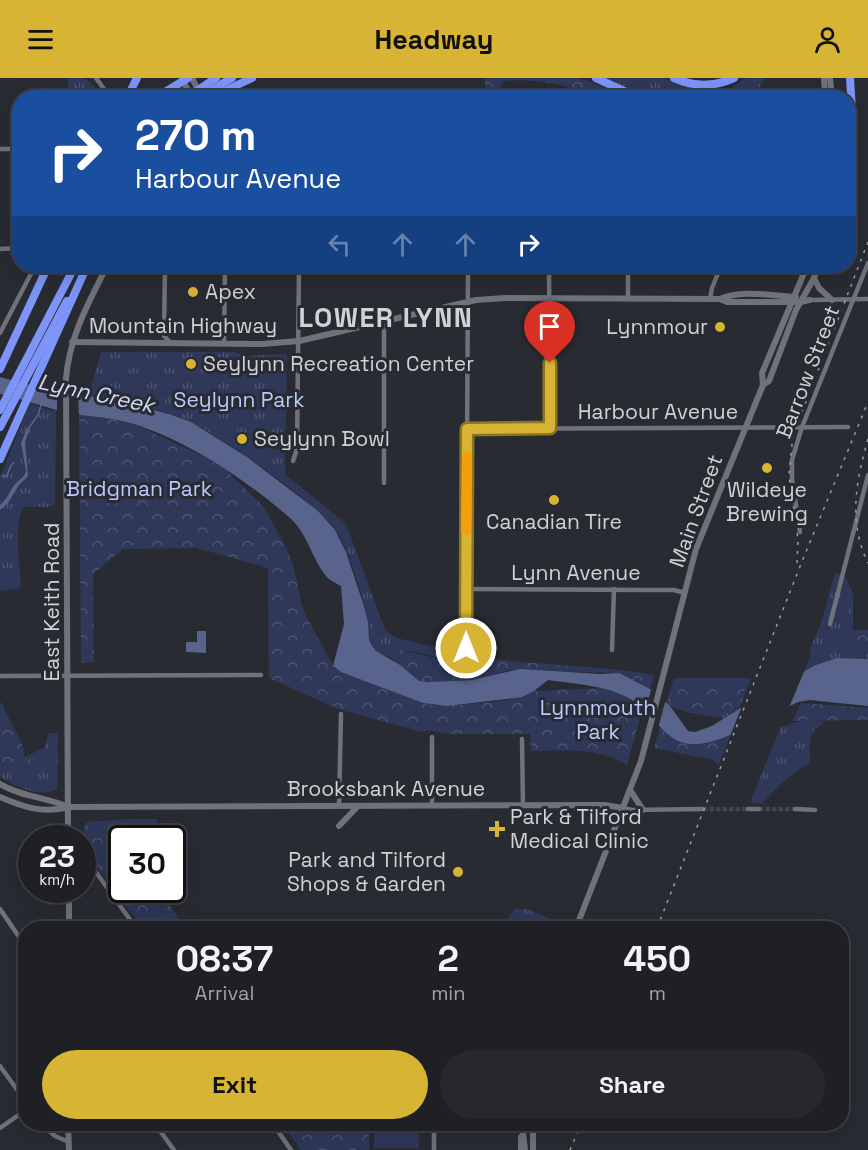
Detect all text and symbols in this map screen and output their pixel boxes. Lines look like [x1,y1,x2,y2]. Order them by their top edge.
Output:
text: Headway [375,22,493,57]
icon: menu [24,23,57,56]
icon: person [811,23,844,56]
text: 270 m [135,109,256,162]
icon: right [36,114,114,192]
text: Harbour Avenue [135,161,341,196]
icon: left [323,228,356,261]
icon: ahead [386,228,419,261]
icon: ahead [449,228,482,261]
icon: right [512,228,545,261]
place label: Apex [205,278,256,305]
marker: Apex [186,285,200,299]
district label: LOWER LYNN [299,300,473,335]
pin [524,301,575,363]
street label: Barrow Street [770,301,845,442]
icon: arrive [533,310,566,343]
street label: Mountain Highway [89,312,277,339]
place label: Lynnmour [606,313,708,340]
marker: Lynnmour [713,320,727,334]
place label: Seylynn Recreation Center [203,350,474,377]
marker: Seylynn Recreation Center [184,357,198,371]
water label: Lynn Creek [35,367,159,419]
park label: Seylynn Park [174,386,304,413]
street label: Harbour Avenue [578,398,738,425]
place label: Seylynn Bowl [254,425,390,452]
marker: Seylynn Bowl [235,432,249,446]
street label: Main Street [663,451,728,571]
marker: Wildeye Brewing [760,461,774,475]
park label: Bridgman Park [66,475,212,502]
place label: Wildeye Brewing [726,476,808,527]
marker: Canadian Tire [547,493,561,507]
place label: Canadian Tire [486,508,622,535]
street label: East Keith Road [38,522,65,682]
street label: Lynn Avenue [511,559,641,586]
position arrow [434,616,498,680]
park label: Lynnmouth Park [540,694,656,745]
street label: Brooksbank Avenue [287,775,485,802]
place label: Park & Tilford Medical Clinic [510,803,649,854]
marker: Park & Tilford Medical Clinic [488,820,506,838]
speed limit sign: 30 [108,825,186,903]
text: 23 [39,837,75,876]
place label: Park and Tilford Shops & Garden [287,846,446,897]
marker: Park and Tilford Shops & Garden [451,865,465,879]
text: km/h [39,870,75,889]
text: 08:37 [176,936,273,982]
text: 2 [438,936,459,982]
text: 450 [623,936,691,982]
text: Arrival [195,980,254,1006]
text: min [431,980,466,1006]
text: m [649,980,666,1006]
button: Exit [42,1050,428,1119]
button: Share [440,1050,825,1119]

